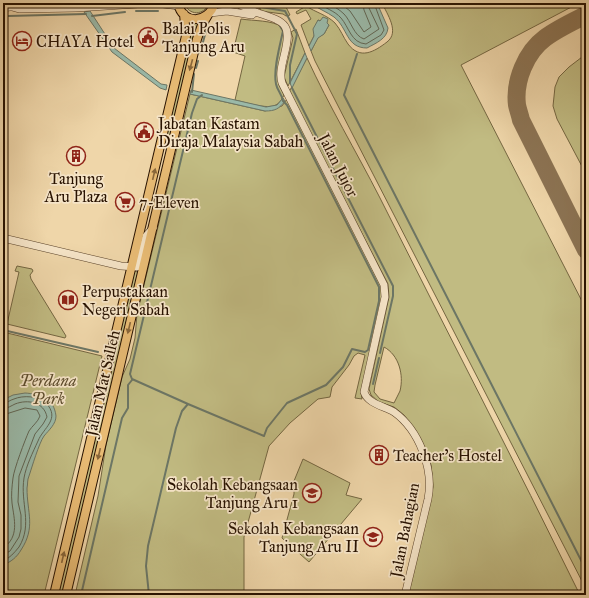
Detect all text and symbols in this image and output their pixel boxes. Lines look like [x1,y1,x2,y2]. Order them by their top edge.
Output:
place label: Balai Polis Tanjung Aru [162,19,245,57]
public building icon: Balai Polis Tanjung Aru [137,26,159,48]
hotel icon: CHAYA Hotel [11,30,33,52]
place label: CHAYA Hotel [36,32,134,51]
one-way arrow [188,59,194,71]
place label: Jabatan Kastam Diraja Malaysia Sabah [156,114,303,151]
public building icon: Jabatan Kastam Diraja Malaysia Sabah [133,121,155,143]
street label: Jalan Jujor [313,129,363,201]
building icon: Tanjung Aru Plaza [65,145,87,167]
one-way arrow [151,168,157,180]
place label: Tanjung Aru Plaza [43,169,108,206]
supermarket icon: 7-Eleven [114,191,136,213]
place label: 7-Eleven [139,193,200,212]
place label: Perpustakaan Negeri Sabah [82,282,169,320]
library icon: Perpustakaan Negeri Sabah [57,289,79,311]
one-way arrow [126,322,132,334]
street label: Jalan Mat Salleh [81,328,125,440]
park label: Perdana Park [20,371,77,408]
building icon: Teacher's Hostel [368,444,390,466]
place label: Teacher's Hostel [393,446,503,465]
one-way arrow [96,449,102,461]
place label: Sekolah Kebangsaan Tanjung Aru 1 [167,475,298,513]
street label: Jalan Bahagian [386,481,424,581]
school or university icon: Sekolah Kebangsaan Tanjung Aru 1 [301,482,323,504]
place label: Sekolah Kebangsaan Tanjung Aru II [228,519,359,557]
school or university icon: Sekolah Kebangsaan Tanjung Aru II [362,526,384,548]
one-way arrow [61,551,67,563]

